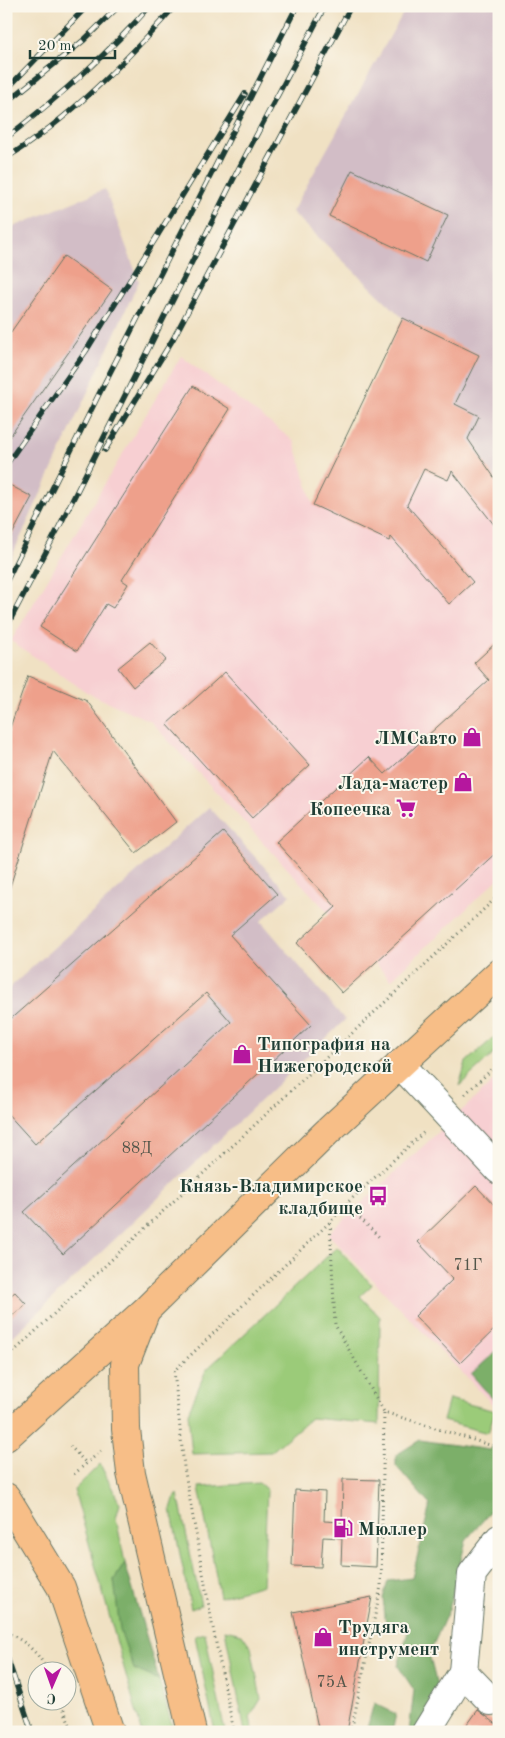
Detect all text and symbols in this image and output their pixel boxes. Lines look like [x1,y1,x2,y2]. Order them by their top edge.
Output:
scale bar [30,28,115,60]
text: 20 m [38,39,72,54]
shop icon: ЛМСавто [461,726,483,748]
place label: ЛМСавто [375,730,457,749]
shop icon: Лада-мастер [452,771,474,793]
place label: Лада-мастер [338,775,448,794]
supermarket icon: Копеечка [395,797,417,819]
place label: Копеечка [309,801,391,820]
place label: Типография на Нижегородской [257,1036,392,1077]
shop icon: Типография на Нижегородской [231,1043,253,1065]
house number: 88Д [122,1141,152,1157]
place label: Князь-Владимирское кладбище [179,1178,363,1219]
bus stop icon: Князь-Владимирское кладбище [367,1185,389,1207]
house number: 71Г [454,1258,482,1274]
fuel station icon: Мюллер [332,1517,354,1539]
place label: Мюллер [358,1521,427,1540]
place label: Трудяга инструмент [338,1619,439,1660]
shop icon: Трудяга инструмент [312,1626,334,1648]
north arrow [28,1660,78,1710]
house number: 75А [317,1675,347,1691]
text: С [47,1691,56,1705]

